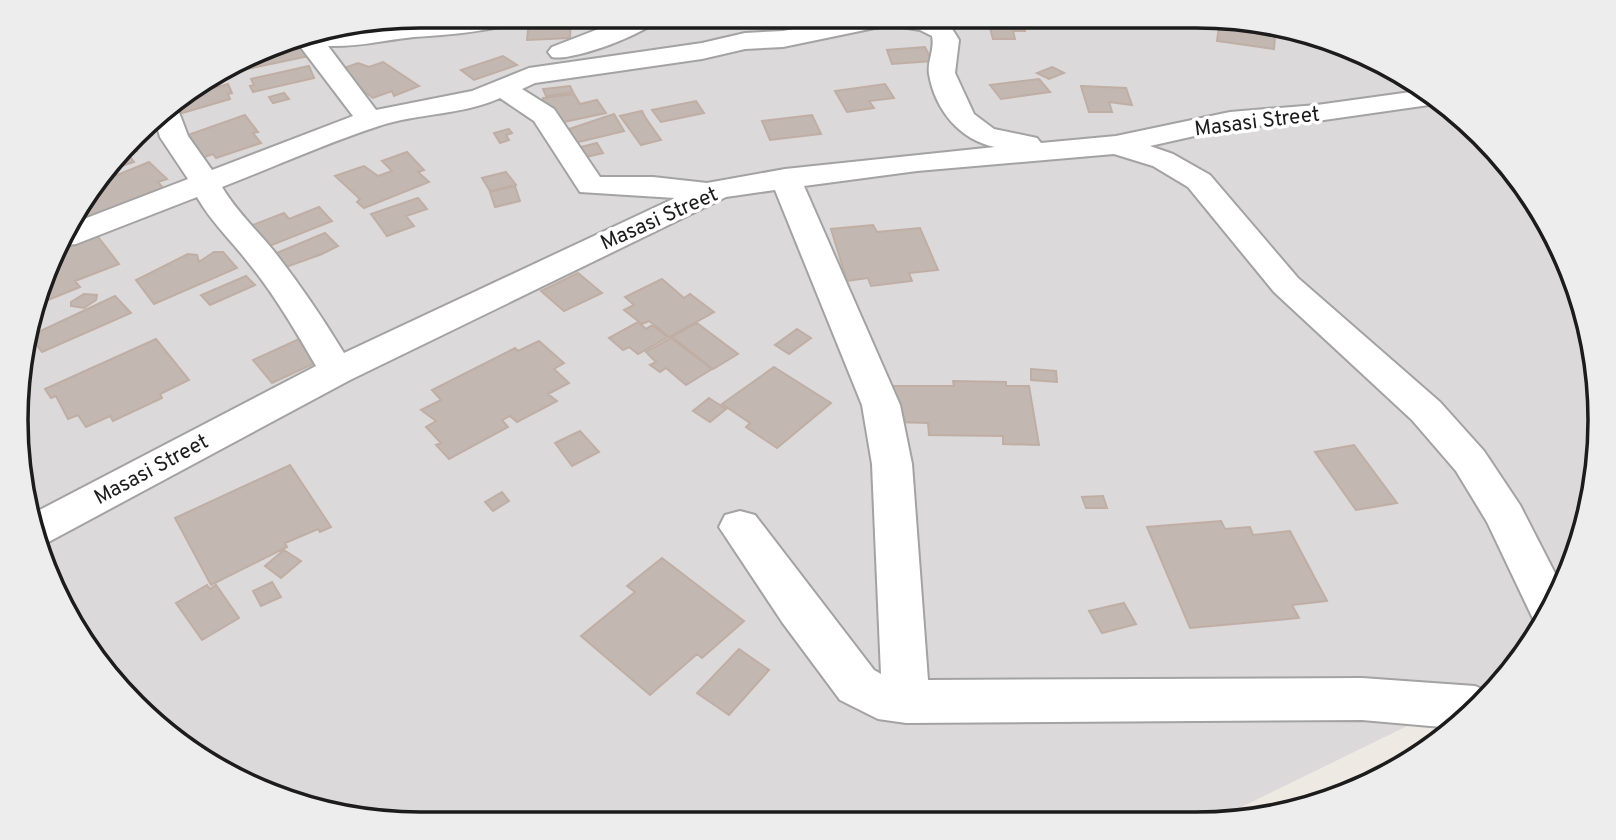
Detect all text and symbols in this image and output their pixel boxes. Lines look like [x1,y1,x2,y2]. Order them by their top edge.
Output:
street label: Masasi Street [1193,101,1321,144]
street label: Masasi Street [597,181,723,257]
street label: Masasi Street [90,429,214,512]

